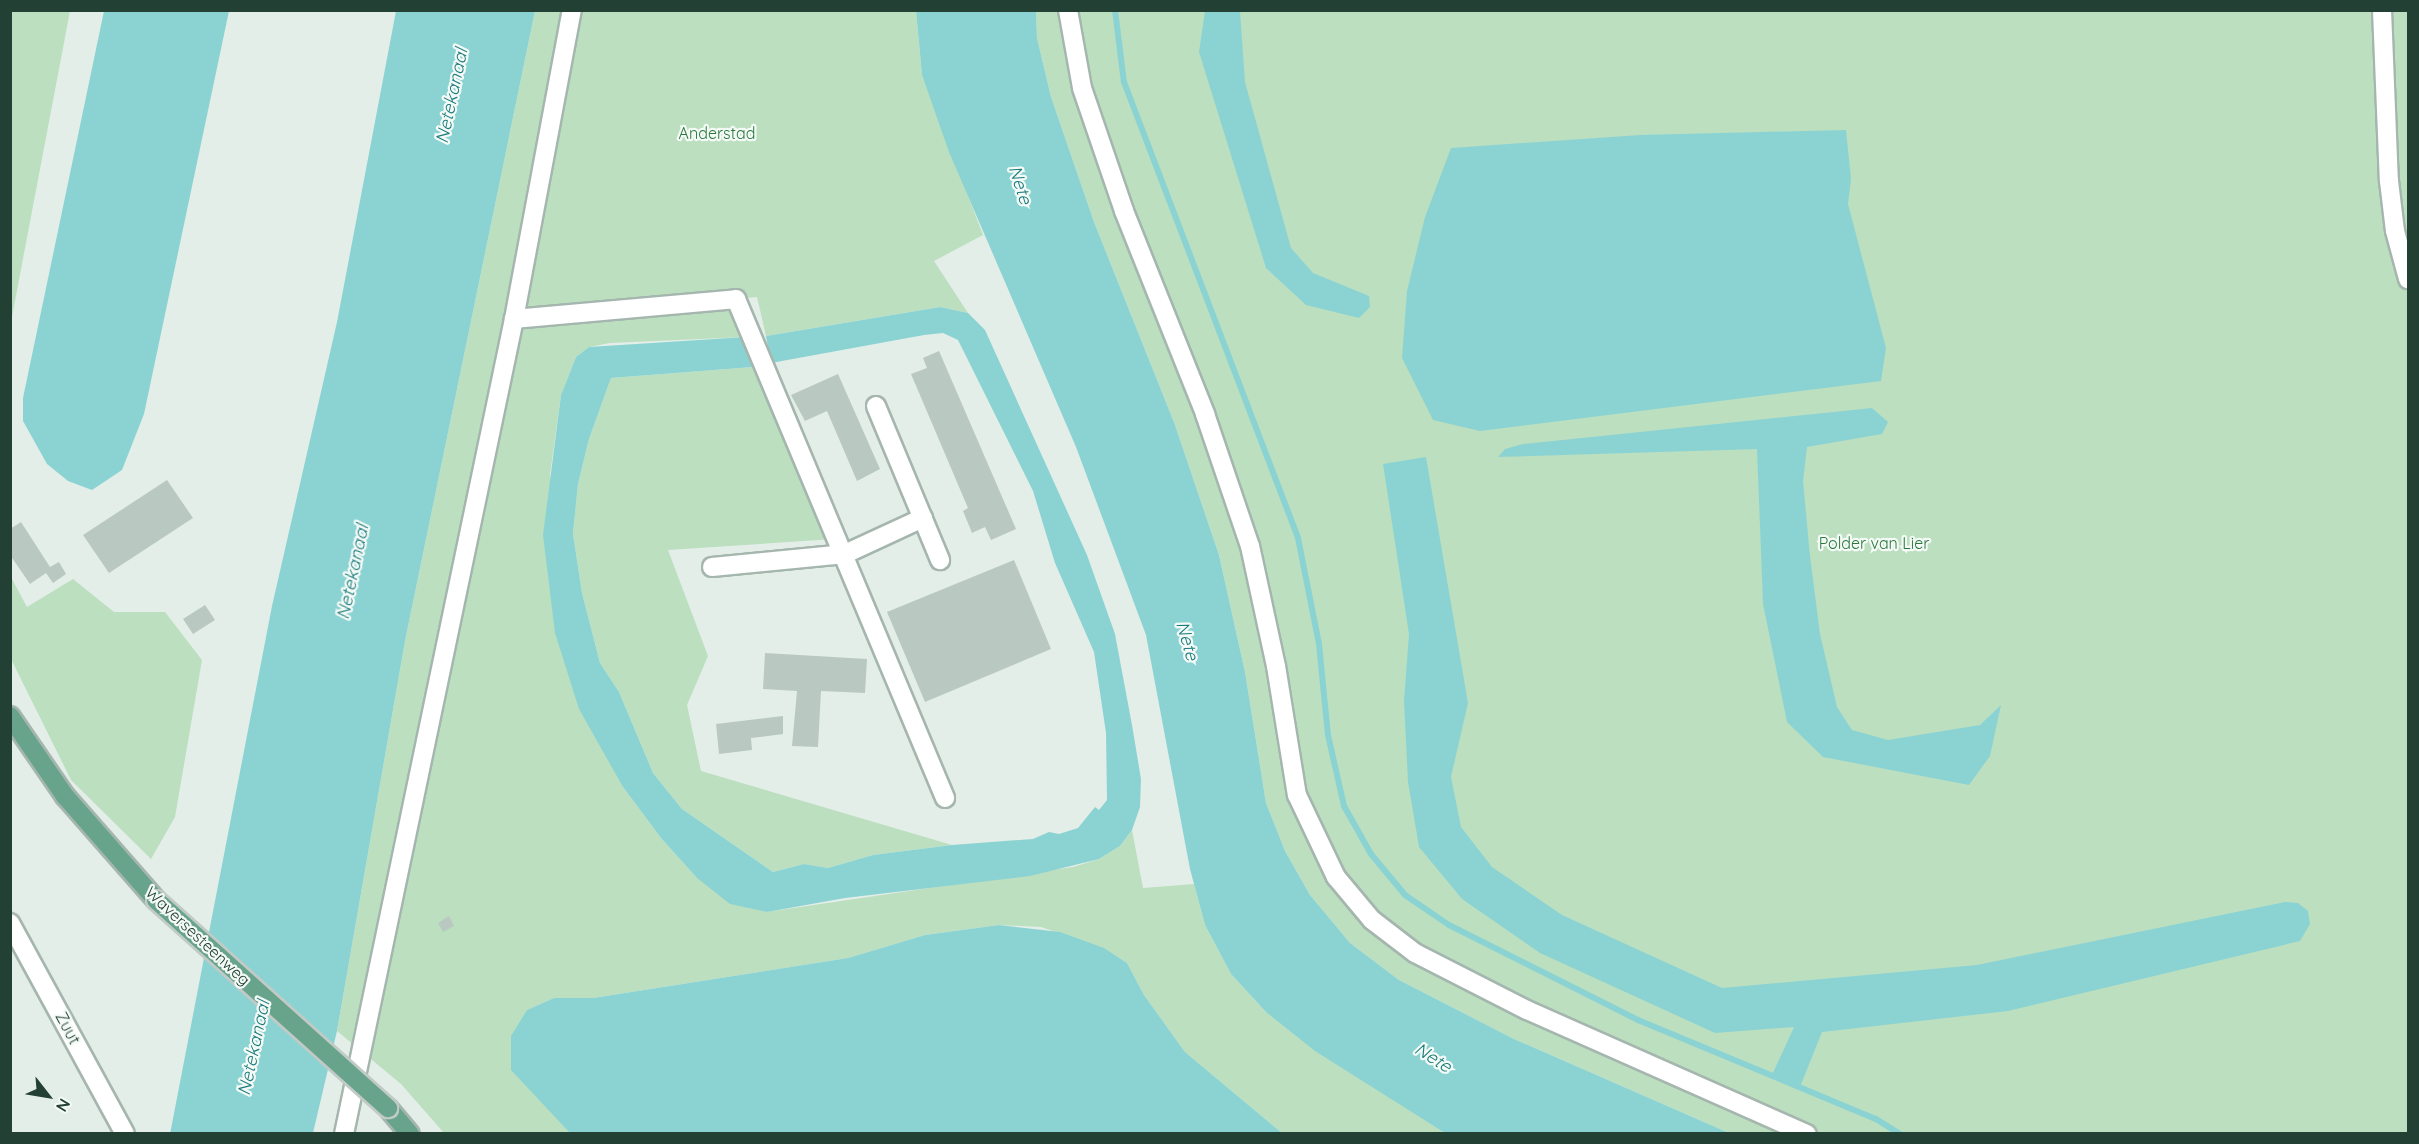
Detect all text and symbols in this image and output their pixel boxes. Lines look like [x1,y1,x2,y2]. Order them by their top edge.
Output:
water label: Netekanaal [431,47,473,145]
park label: Anderstad [679,123,755,143]
water label: Nete [1004,163,1036,207]
water label: Netekanaal [332,523,374,621]
park label: Polder van Lier [1819,533,1929,553]
water label: Nete [1171,619,1203,663]
street label: Waversesteenweg [142,883,254,989]
water label: Netekanaal [233,999,275,1097]
street label: Zuut [52,1009,84,1047]
water label: Nete [1411,1038,1455,1078]
north arrow [18,1066,78,1126]
text: N [52,1095,75,1115]

